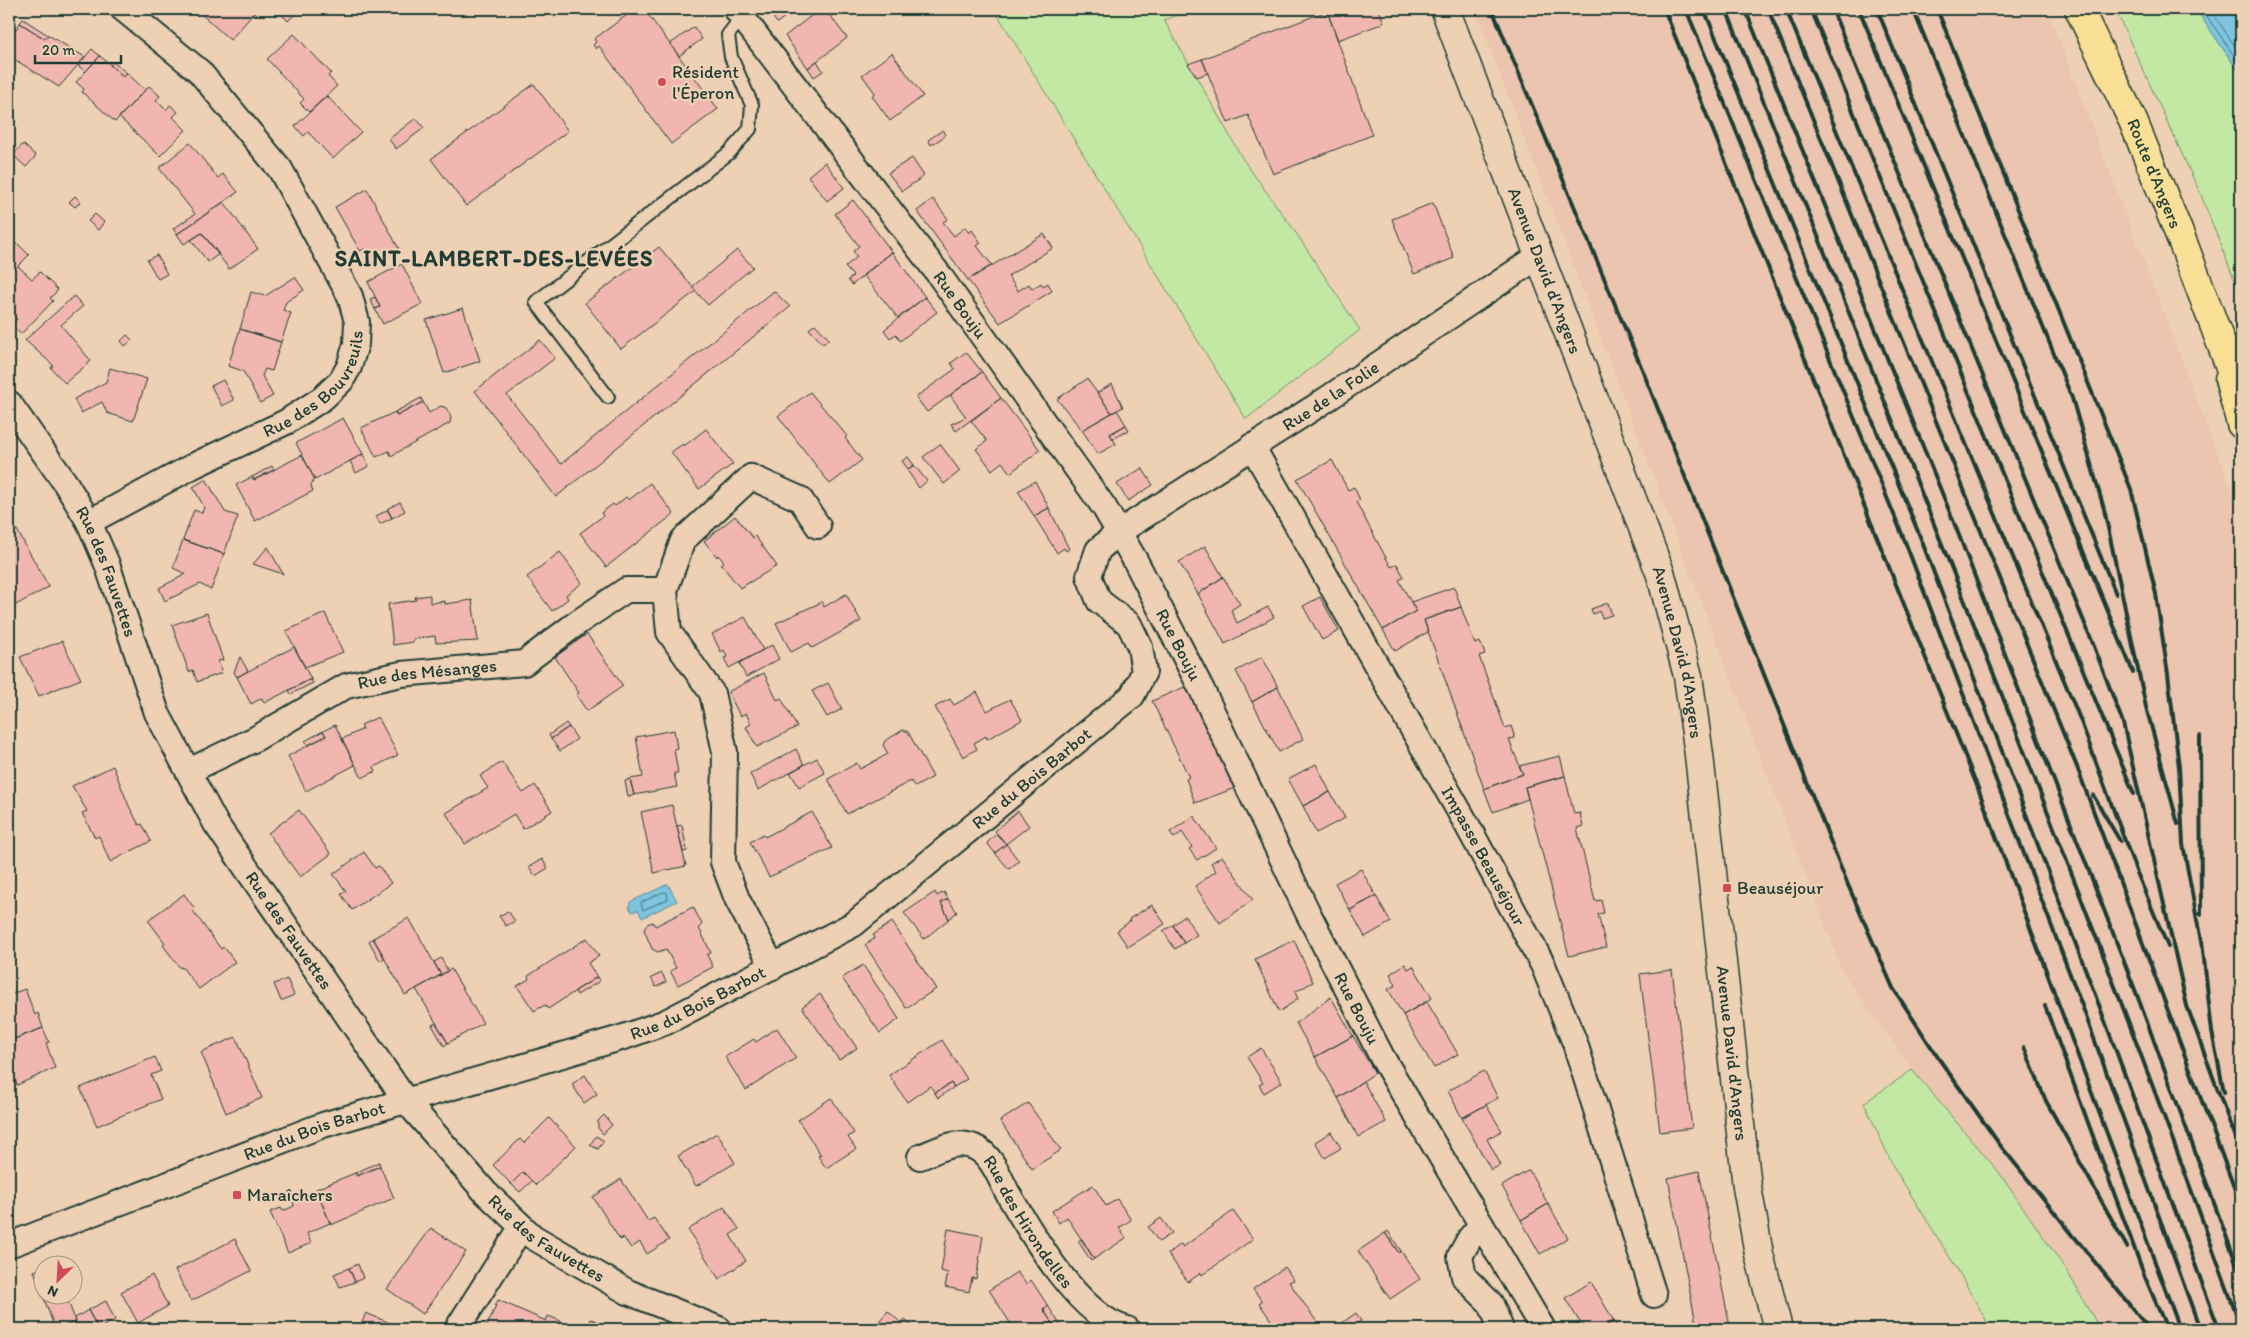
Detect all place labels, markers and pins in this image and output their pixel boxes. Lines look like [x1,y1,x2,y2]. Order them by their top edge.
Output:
place label: Résident l'Éperon [672,61,739,104]
marker: Résident l'Éperon [656,76,668,88]
place label: Beauséjour [1737,877,1824,899]
marker: Beauséjour [1721,882,1733,894]
place label: Maraîchers [247,1184,333,1206]
marker: Maraîchers [231,1189,243,1201]

